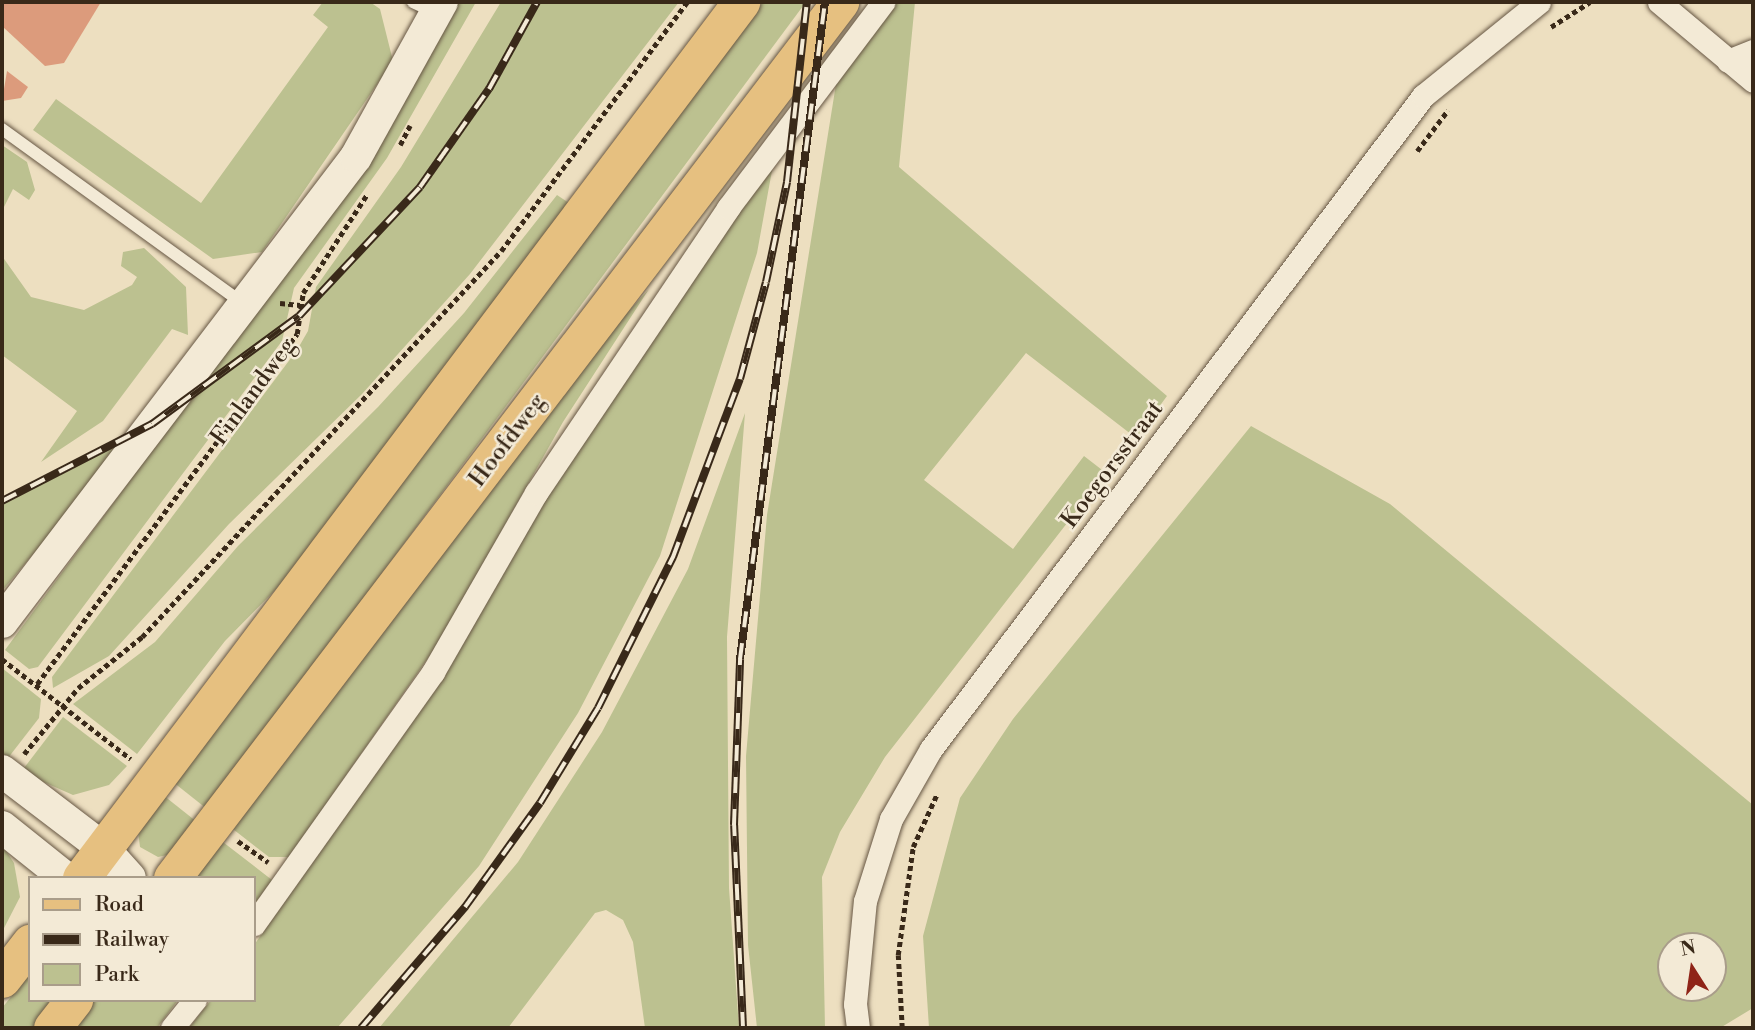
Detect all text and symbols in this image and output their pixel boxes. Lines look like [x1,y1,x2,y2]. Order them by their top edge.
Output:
street label: Finlandweg [205,333,303,451]
street label: Hoofdweg [464,389,552,493]
street label: Koegorsstraat [1056,396,1170,534]
legend [28,876,256,1002]
text: Road [95,892,144,918]
text: Railway [95,927,169,953]
north arrow [1657,932,1727,1002]
text: N [1678,935,1698,962]
text: Park [95,962,139,988]

